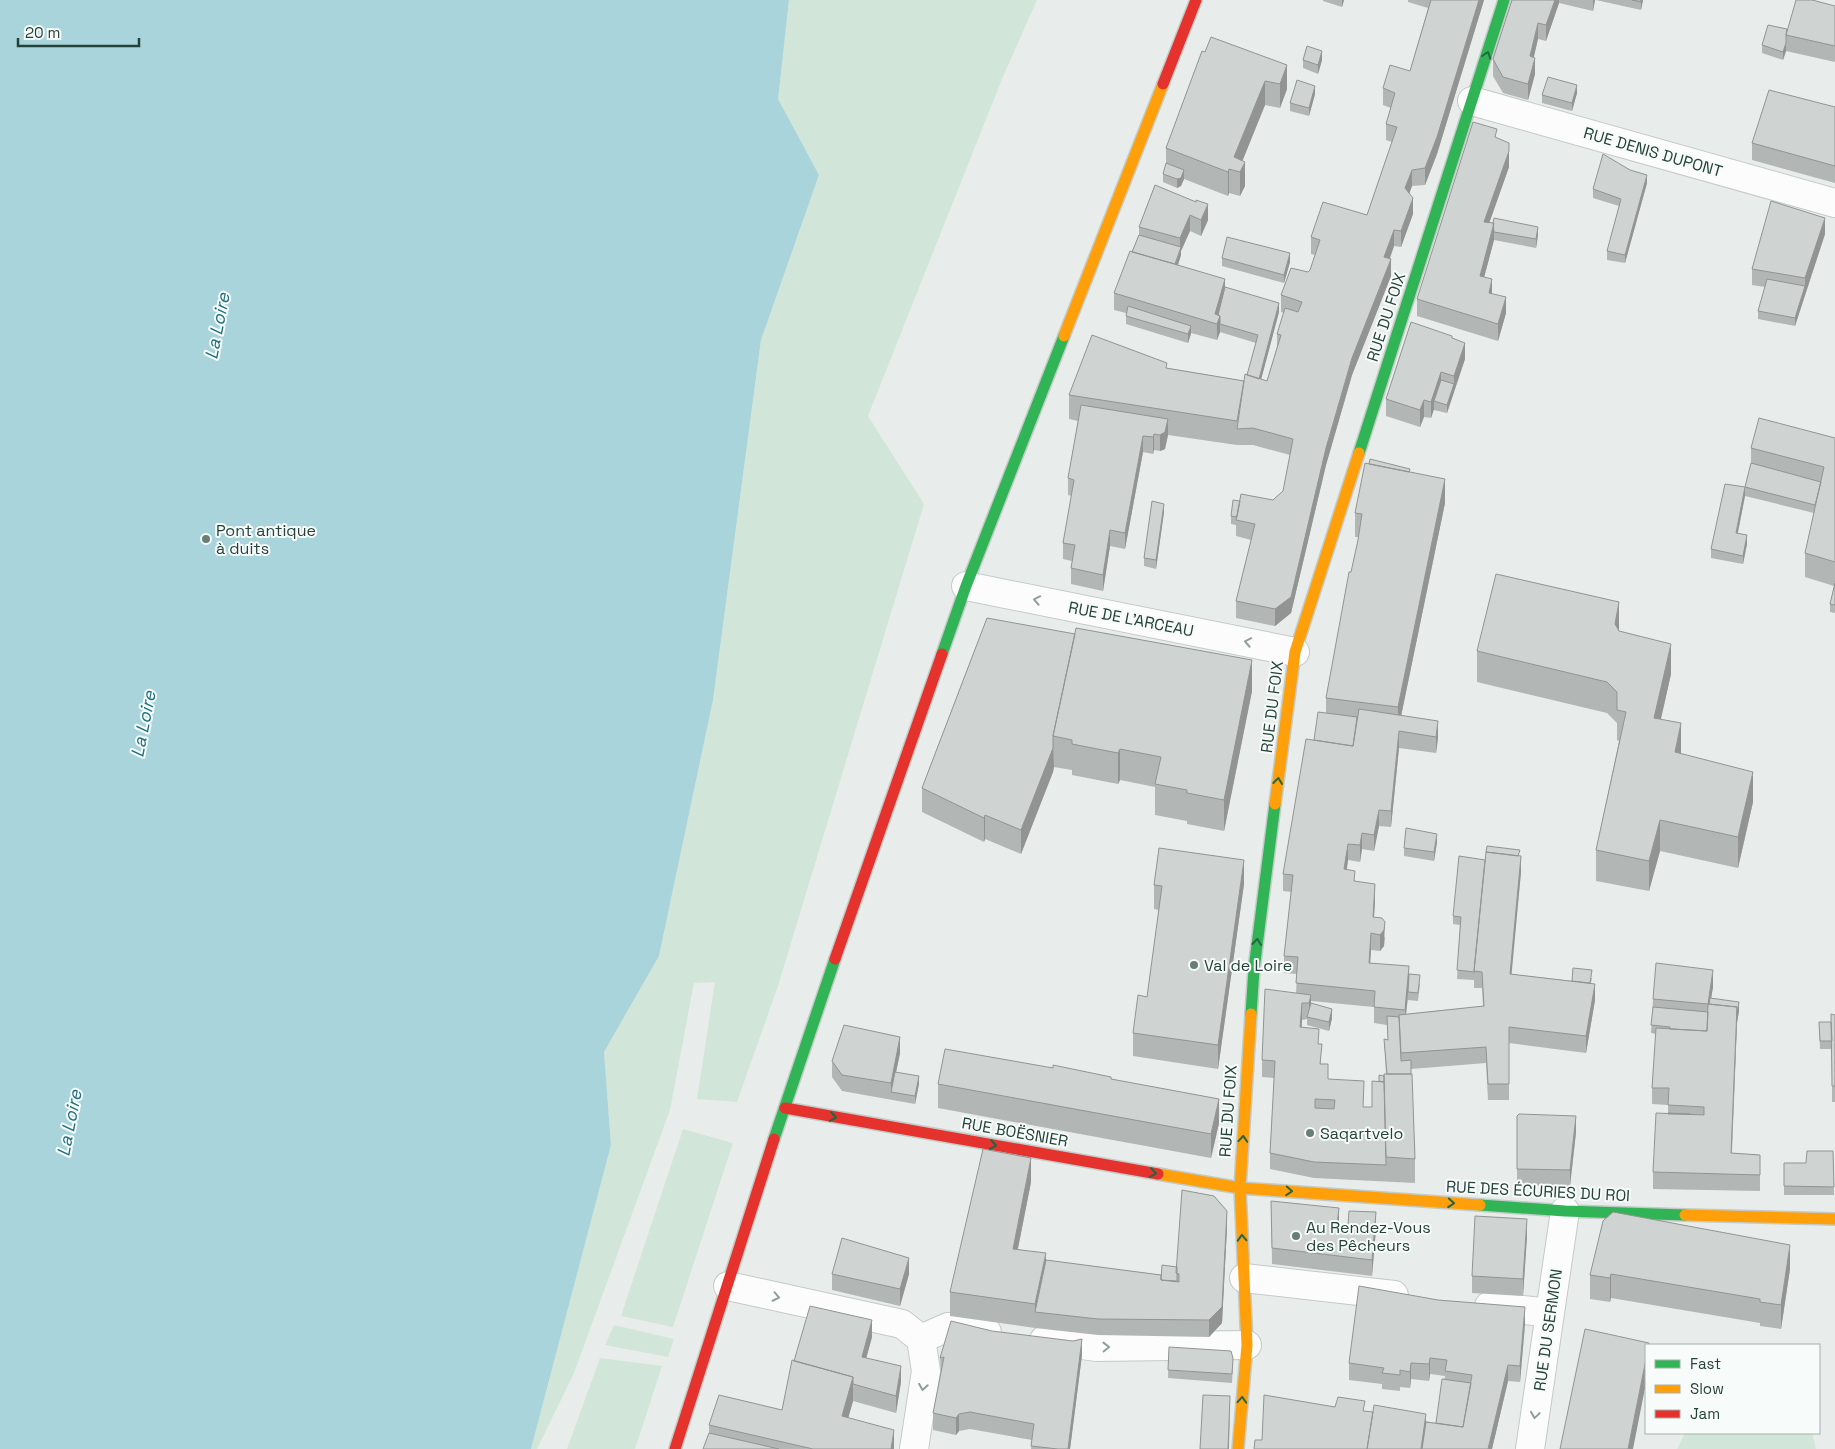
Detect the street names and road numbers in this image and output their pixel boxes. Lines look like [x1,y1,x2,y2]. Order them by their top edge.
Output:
street label: RUE DENIS DUPONT [1581,122,1725,182]
street label: RUE DU FOIX [1362,270,1410,364]
street label: RUE DE L'ARCEAU [1067,597,1195,641]
street label: RUE DU FOIX [1256,660,1288,754]
street label: RUE DU FOIX [1214,1064,1242,1158]
street label: RUE BOËSNIER [960,1112,1070,1152]
street label: RUE DES ÉCURIES DU ROI [1445,1176,1631,1206]
street label: RUE DU SERMON [1529,1267,1567,1393]

